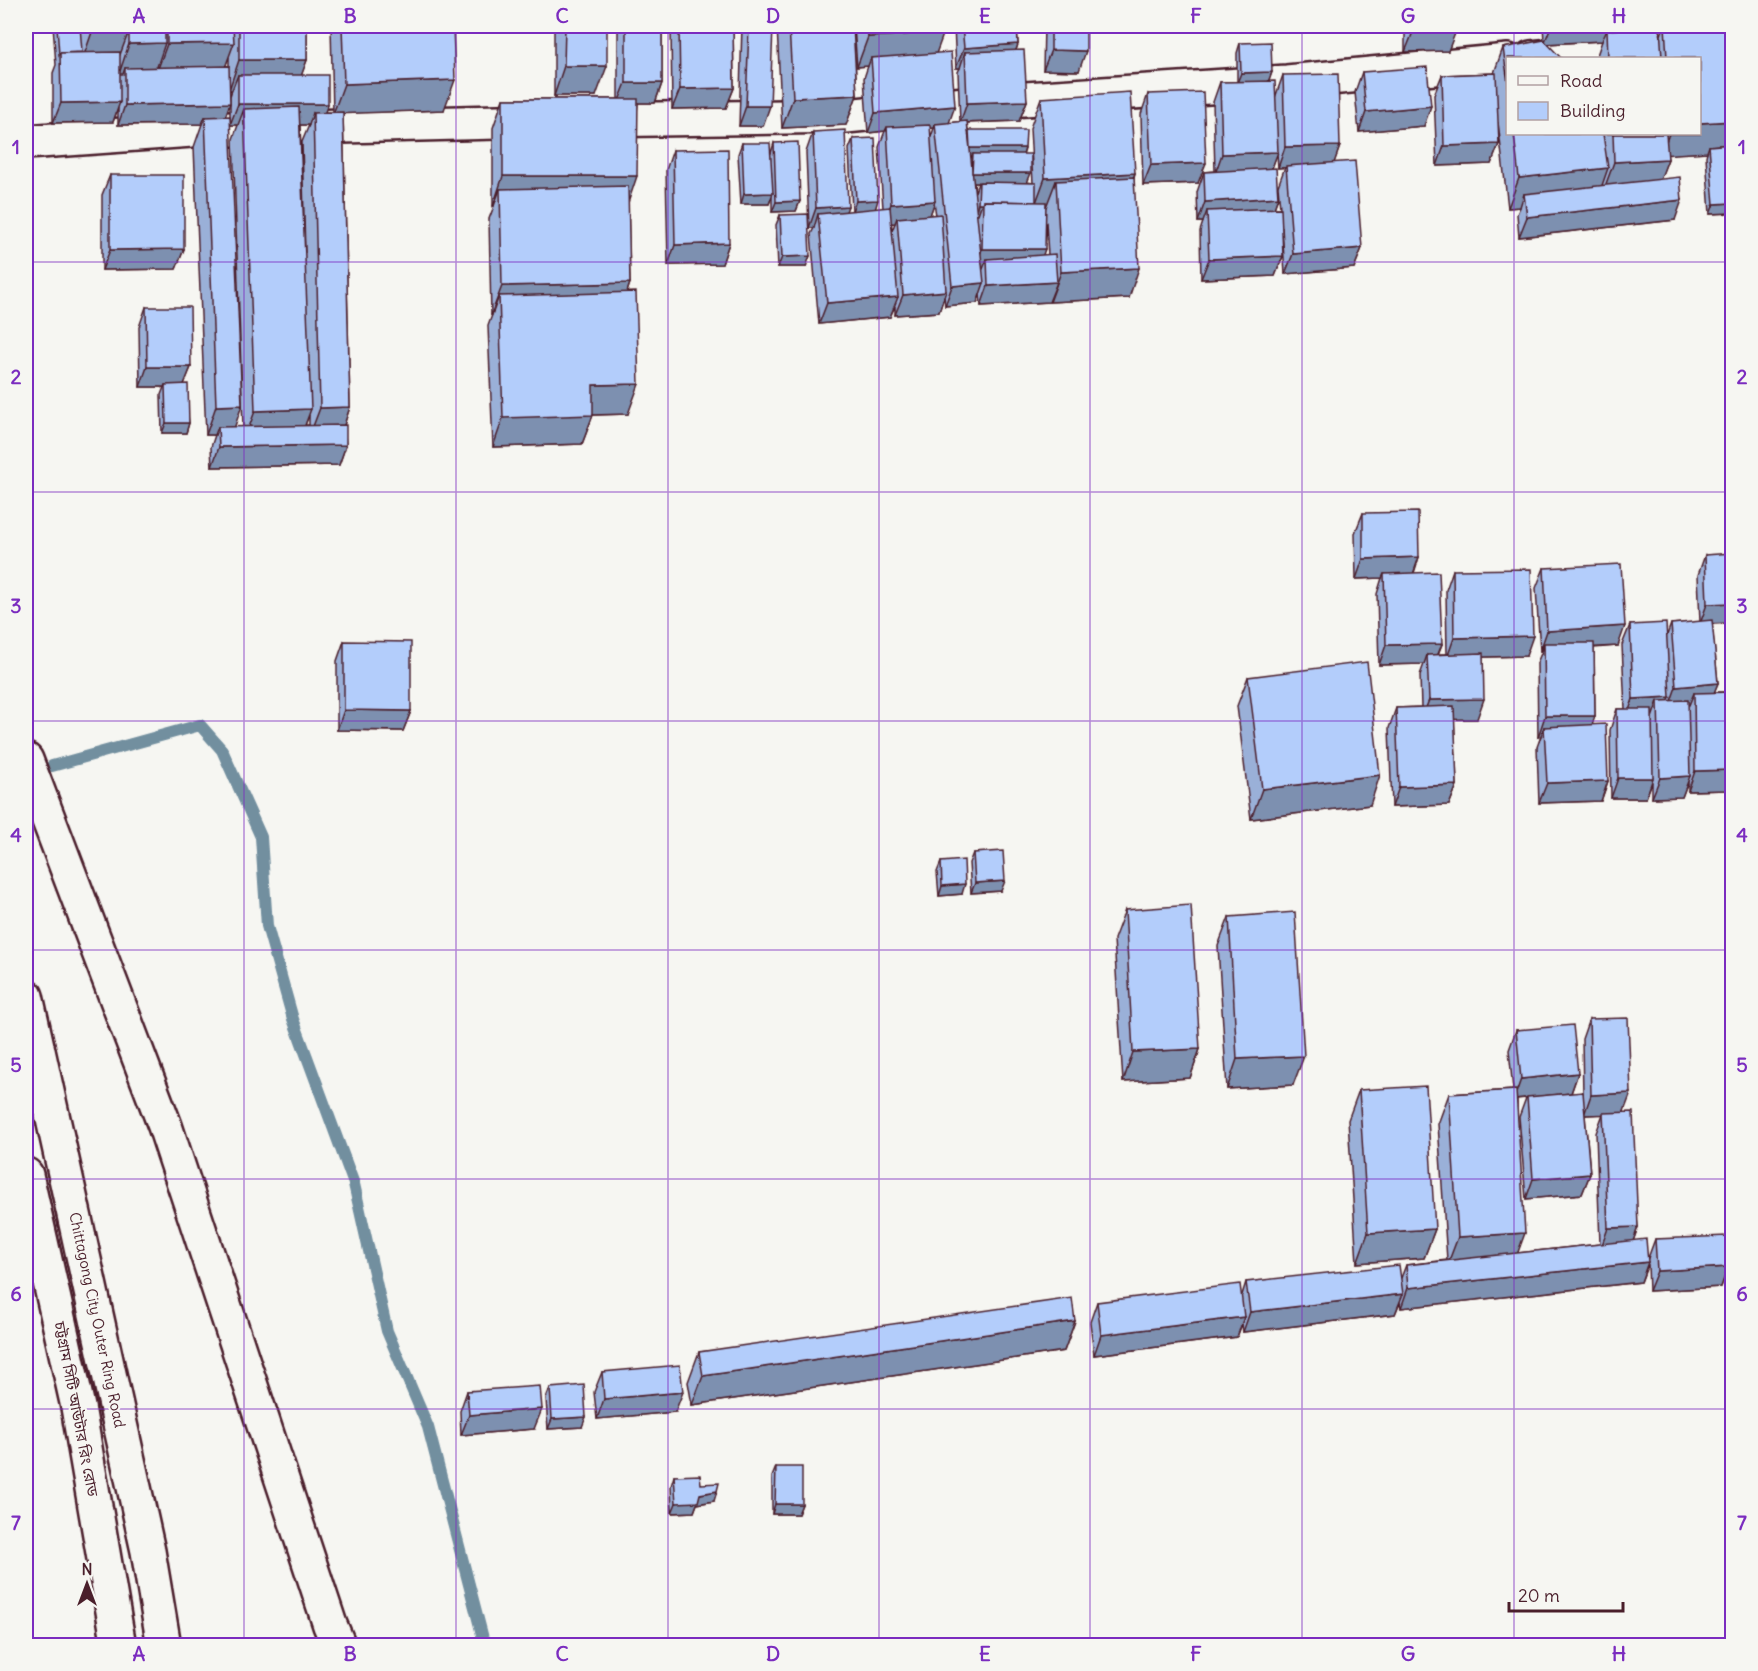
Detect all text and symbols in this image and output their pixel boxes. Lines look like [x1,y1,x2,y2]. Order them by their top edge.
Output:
text: A [133,3,146,28]
text: B [343,3,357,28]
text: C [555,3,569,28]
text: D [766,3,780,28]
text: E [979,3,991,28]
text: F [1190,3,1202,28]
text: G [1401,3,1415,28]
text: H [1612,3,1626,28]
legend [1506,57,1701,135]
text: Road [1560,69,1603,92]
text: Building [1560,99,1625,122]
text: 1 [12,134,20,159]
text: 1 [1738,134,1746,159]
text: 2 [11,364,22,389]
text: 2 [1737,364,1748,389]
text: 3 [10,593,22,618]
text: 3 [1736,593,1748,618]
text: 4 [10,822,22,847]
text: 4 [1736,822,1748,847]
text: 5 [10,1052,22,1077]
text: 5 [1736,1052,1748,1077]
street label: Chittagong City Outer Ring Road [65,1210,130,1430]
text: 6 [10,1281,22,1306]
text: 6 [1736,1281,1748,1306]
street label: চট্টগ্রাম সিটি আউটার রিং রোড [50,1319,103,1498]
text: 7 [11,1510,21,1535]
text: 7 [1737,1510,1747,1535]
north arrow [57,1554,117,1614]
text: N [81,1559,93,1579]
scale bar [1509,1575,1623,1613]
text: 20 m [1518,1584,1560,1607]
text: A [133,1641,146,1666]
text: B [343,1641,357,1666]
text: C [555,1641,569,1666]
text: D [766,1641,780,1666]
text: E [979,1641,991,1666]
text: F [1190,1641,1202,1666]
text: G [1401,1641,1415,1666]
text: H [1612,1641,1626,1666]

